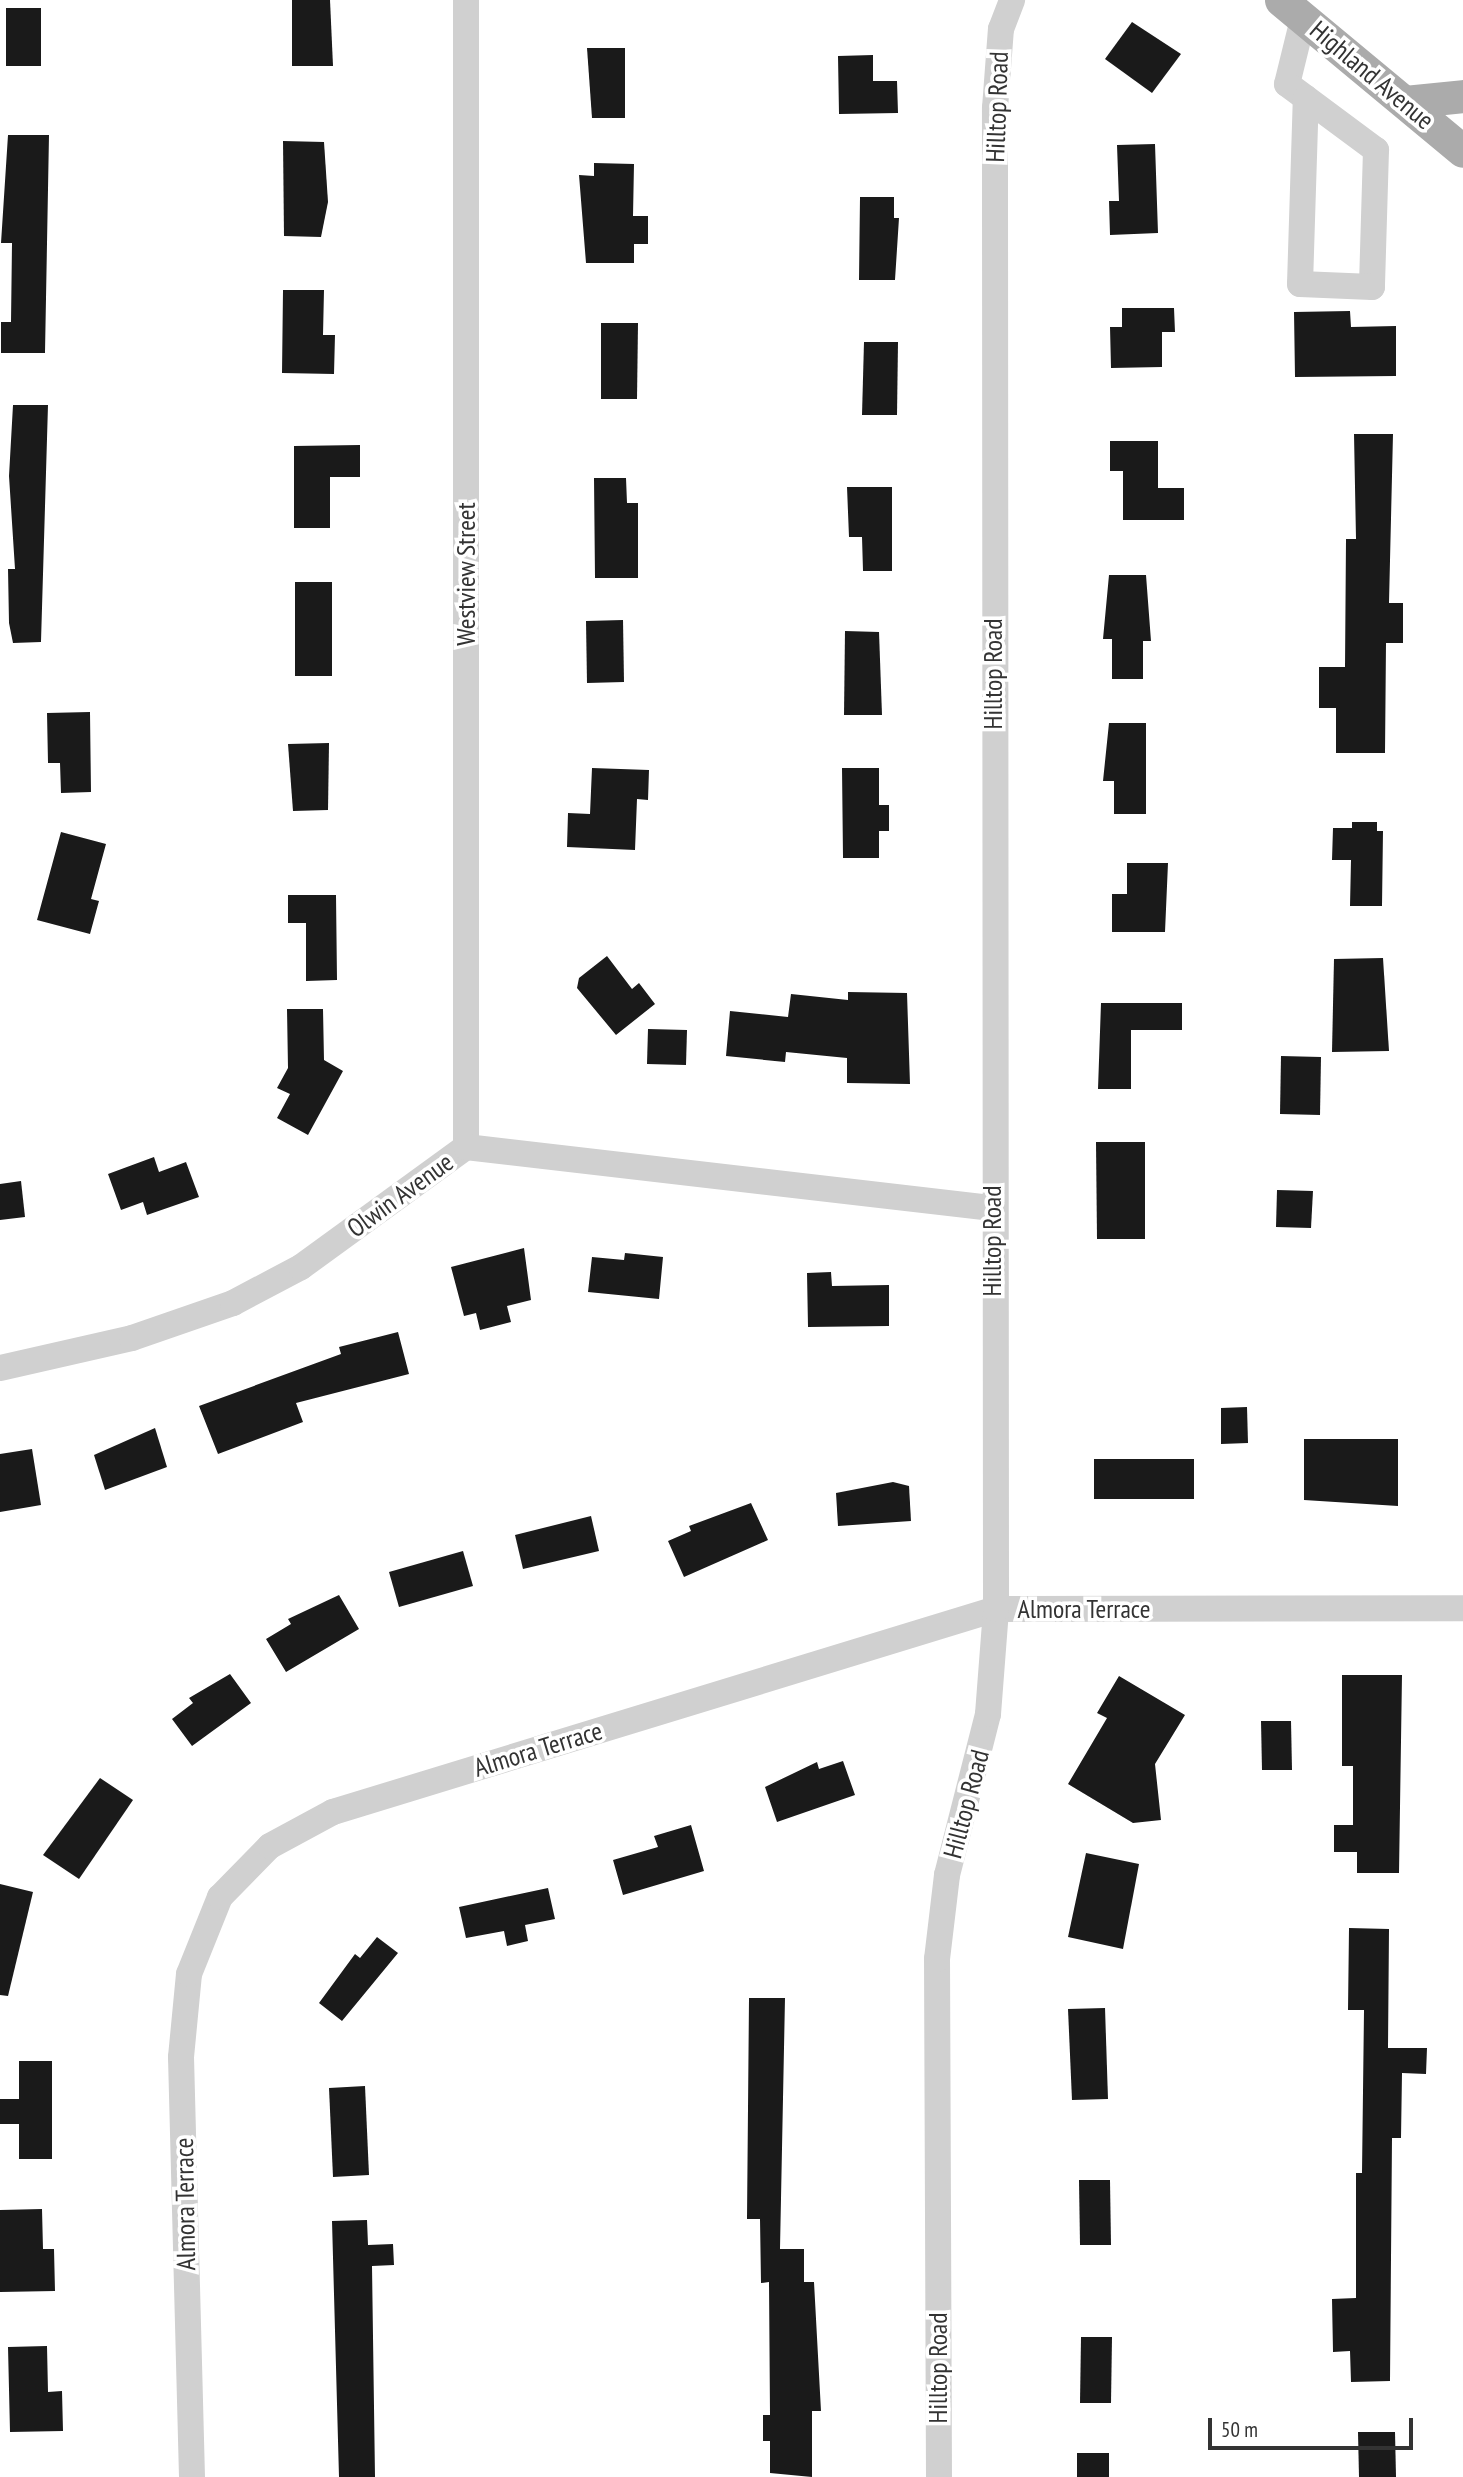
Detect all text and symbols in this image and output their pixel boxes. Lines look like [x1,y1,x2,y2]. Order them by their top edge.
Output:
street label: Highland Avenue [1304,14,1440,136]
street label: Hilltop Road [979,51,1015,163]
street label: Westview Street [450,502,482,646]
street label: Hilltop Road [977,618,1009,730]
street label: Olwin Avenue [341,1146,459,1244]
street label: Hilltop Road [976,1185,1008,1297]
street label: Almora Terrace [1017,1593,1151,1625]
street label: Almora Terrace [470,1715,606,1783]
street label: Hilltop Road [937,1746,995,1862]
street label: Almora Terrace [168,2137,202,2271]
street label: Hilltop Road [922,2312,954,2424]
scale bar [1211,2404,1416,2448]
text: 50 m [1221,2416,1258,2443]

